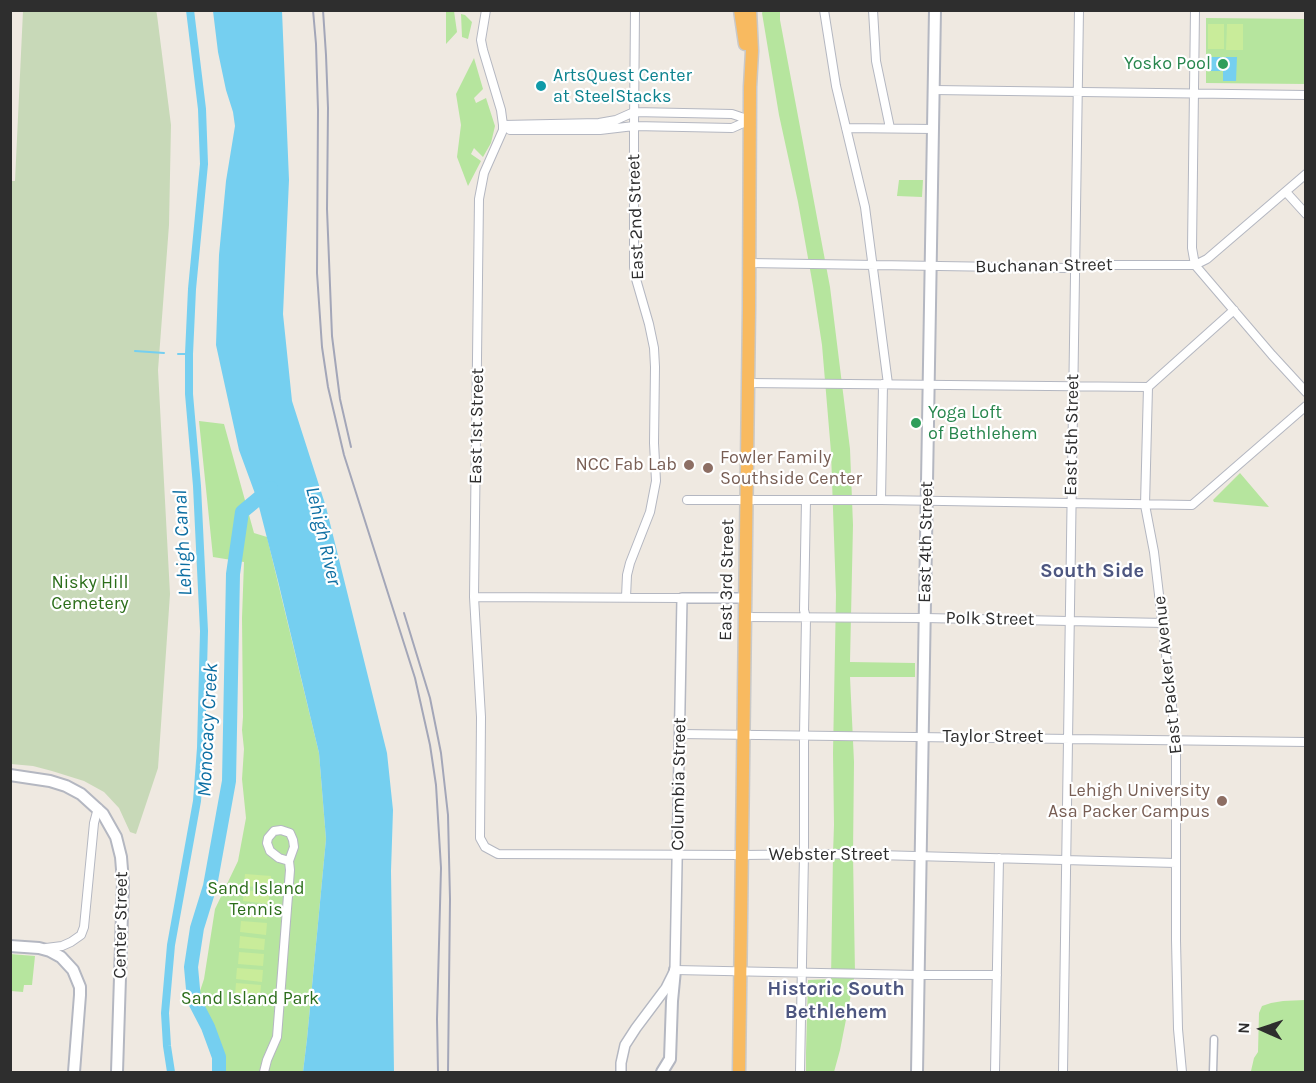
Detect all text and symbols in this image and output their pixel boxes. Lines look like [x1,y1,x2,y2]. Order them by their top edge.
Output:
place label: Yosko Pool [1124,53,1211,75]
marker: Yosko Pool [1216,57,1230,71]
place label: ArtsQuest Center at SteelStacks [553,65,692,107]
marker: ArtsQuest Center at SteelStacks [534,79,548,93]
street label: East 2nd Street [623,154,649,280]
street label: Buchanan Street [975,254,1113,278]
street label: East 1st Street [465,368,489,484]
street label: East 5th Street [1060,374,1084,496]
place label: Yoga Loft of Bethlehem [928,402,1038,444]
marker: Yoga Loft of Bethlehem [909,416,923,430]
place label: Fowler Family Southside Center [720,447,862,490]
place label: NCC Fab Lab [576,454,677,476]
marker: NCC Fab Lab [682,458,696,472]
marker: Fowler Family Southside Center [701,461,715,475]
street label: East 4th Street [914,481,938,603]
water label: Lehigh River [300,484,346,588]
water label: Lehigh Canal [168,489,198,597]
street label: East 3rd Street [715,519,739,641]
district label: South Side [1040,559,1144,583]
park label: Nisky Hill Cemetery [51,572,129,614]
street label: East Packer Avenue [1149,595,1187,755]
street label: Polk Street [945,607,1035,631]
water label: Monocacy Creek [193,662,223,798]
street label: Columbia Street [667,717,691,851]
street label: Taylor Street [943,726,1043,748]
place label: Lehigh University Asa Packer Campus [1048,780,1210,822]
marker: Lehigh University Asa Packer Campus [1215,794,1229,808]
street label: Webster Street [768,844,890,866]
street label: Center Street [109,871,133,979]
park label: Sand Island Tennis [207,878,305,920]
district label: Historic South Bethlehem [767,977,905,1024]
park label: Sand Island Park [181,988,319,1010]
north arrow [1232,999,1292,1059]
text: N [1234,1022,1253,1034]

